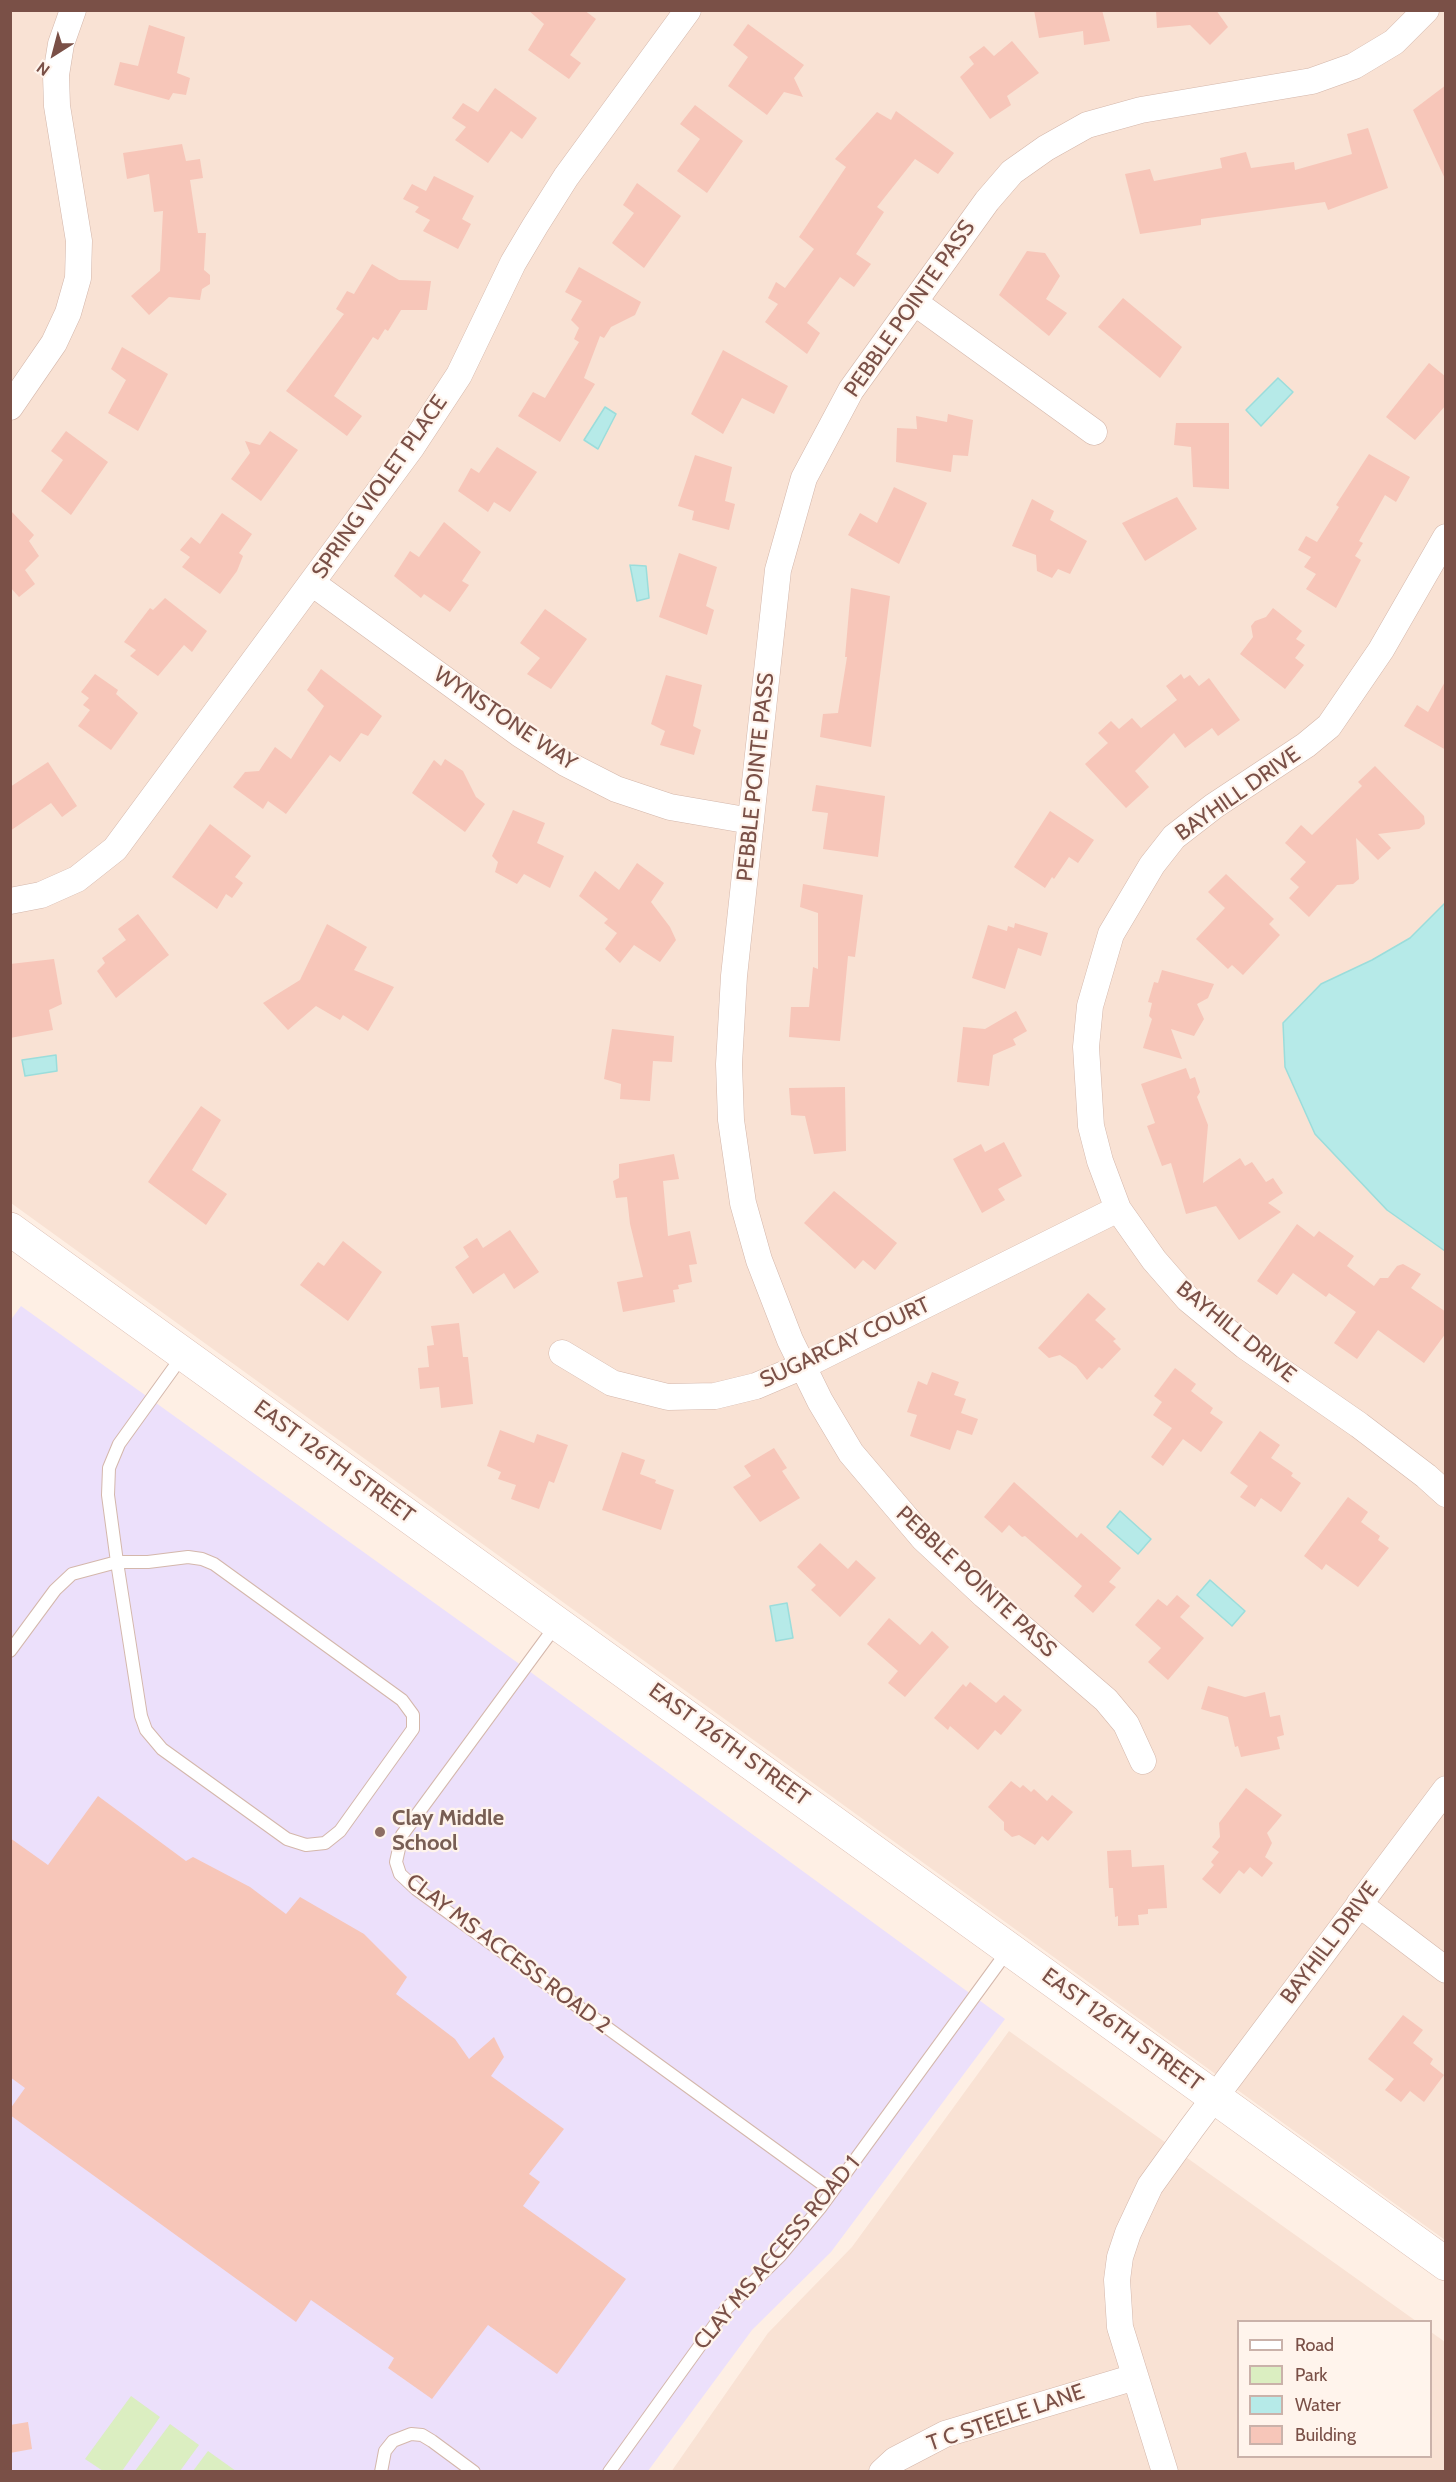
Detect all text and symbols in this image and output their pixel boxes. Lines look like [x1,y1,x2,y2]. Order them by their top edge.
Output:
north arrow [24,24,84,84]
text: N [33,58,53,80]
street label: PEBBLE POINTE PASS [839,216,981,402]
street label: SPRING VIOLET PLACE [307,390,453,584]
street label: WYNSTONE WAY [428,661,582,777]
street label: PEBBLE POINTE PASS [732,671,780,883]
street label: BAYHILL DRIVE [1170,741,1306,847]
street label: BAYHILL DRIVE [1171,1276,1301,1388]
street label: SUGARCAY COURT [756,1292,934,1394]
street label: EAST 126TH STREET [249,1395,419,1529]
street label: PEBBLE POINTE PASS [890,1501,1062,1663]
street label: EAST 126TH STREET [644,1678,814,1812]
place label: Clay Middle School [392,1806,504,1858]
marker: Clay Middle School [373,1825,387,1839]
street label: CLAY MS ACCESS ROAD 2 [401,1869,615,2039]
street label: BAYHILL DRIVE [1275,1877,1385,2009]
street label: EAST 126TH STREET [1037,1963,1207,2097]
street label: CLAY MS ACCESS ROAD 1 [688,2151,866,2355]
legend [1237,2320,1432,2458]
text: Road [1295,2334,1334,2356]
text: Park [1295,2364,1327,2386]
street label: T C STEELE LANE [924,2379,1088,2457]
text: Water [1295,2394,1341,2416]
text: Building [1295,2424,1356,2446]

